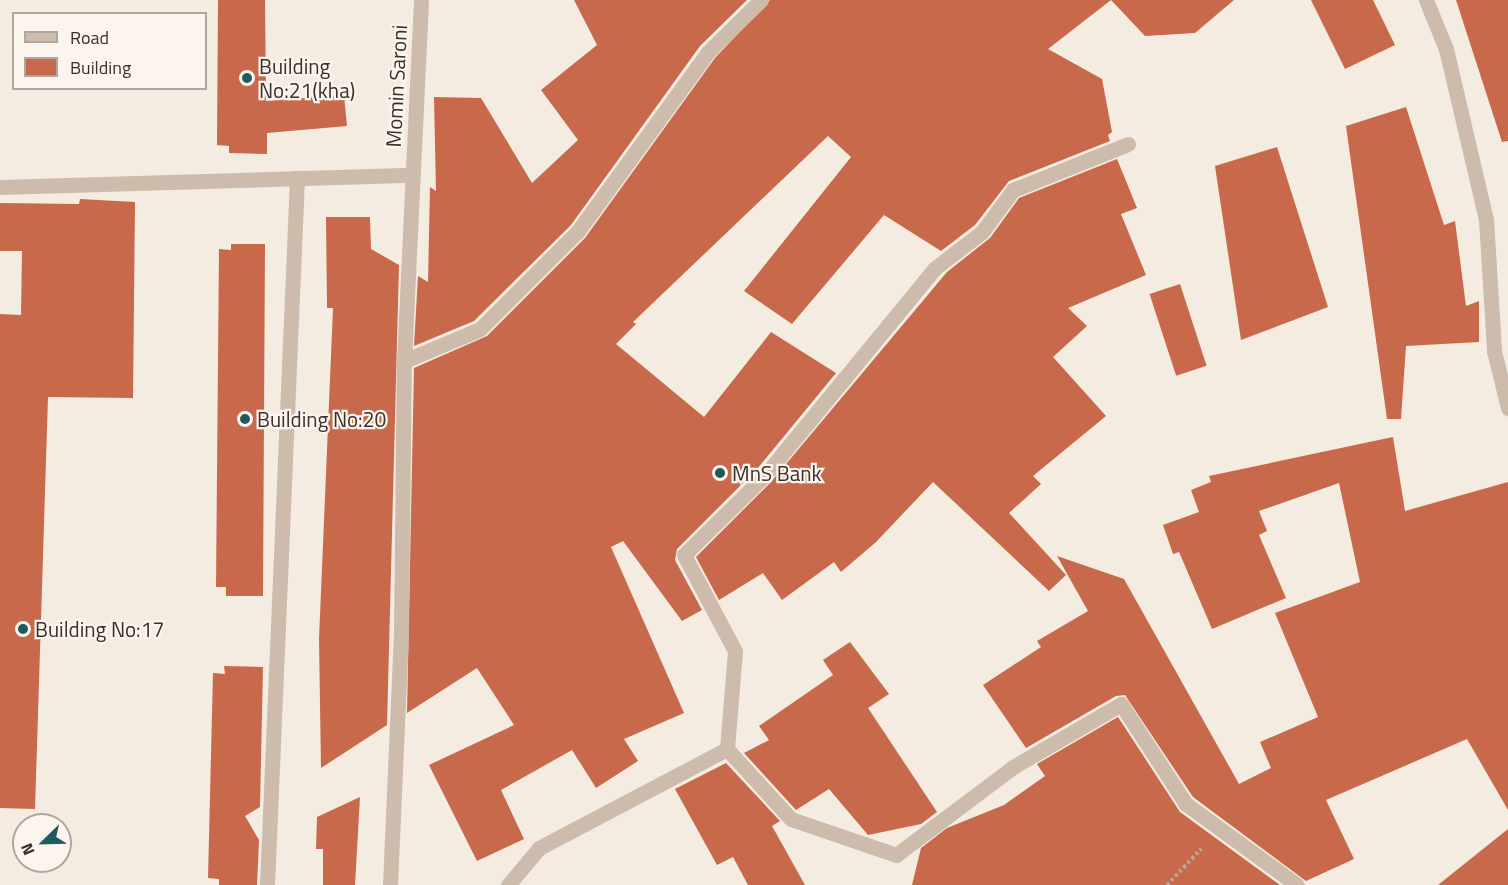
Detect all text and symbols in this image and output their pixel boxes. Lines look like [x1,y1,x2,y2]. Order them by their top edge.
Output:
legend [12,12,207,90]
text: Road [70,24,109,51]
street label: Momin Saroni [380,24,412,148]
place label: Building No:21(kha) [259,53,355,103]
text: Building [70,54,131,81]
marker: Building No:21(kha) [240,71,254,85]
place label: Building No:20 [257,406,386,432]
marker: Building No:20 [238,412,252,426]
place label: MnS Bank [732,460,822,486]
marker: MnS Bank [713,466,727,480]
place label: Building No:17 [35,616,164,642]
marker: Building No:17 [16,622,30,636]
north arrow [12,813,72,873]
text: N [14,839,40,859]

